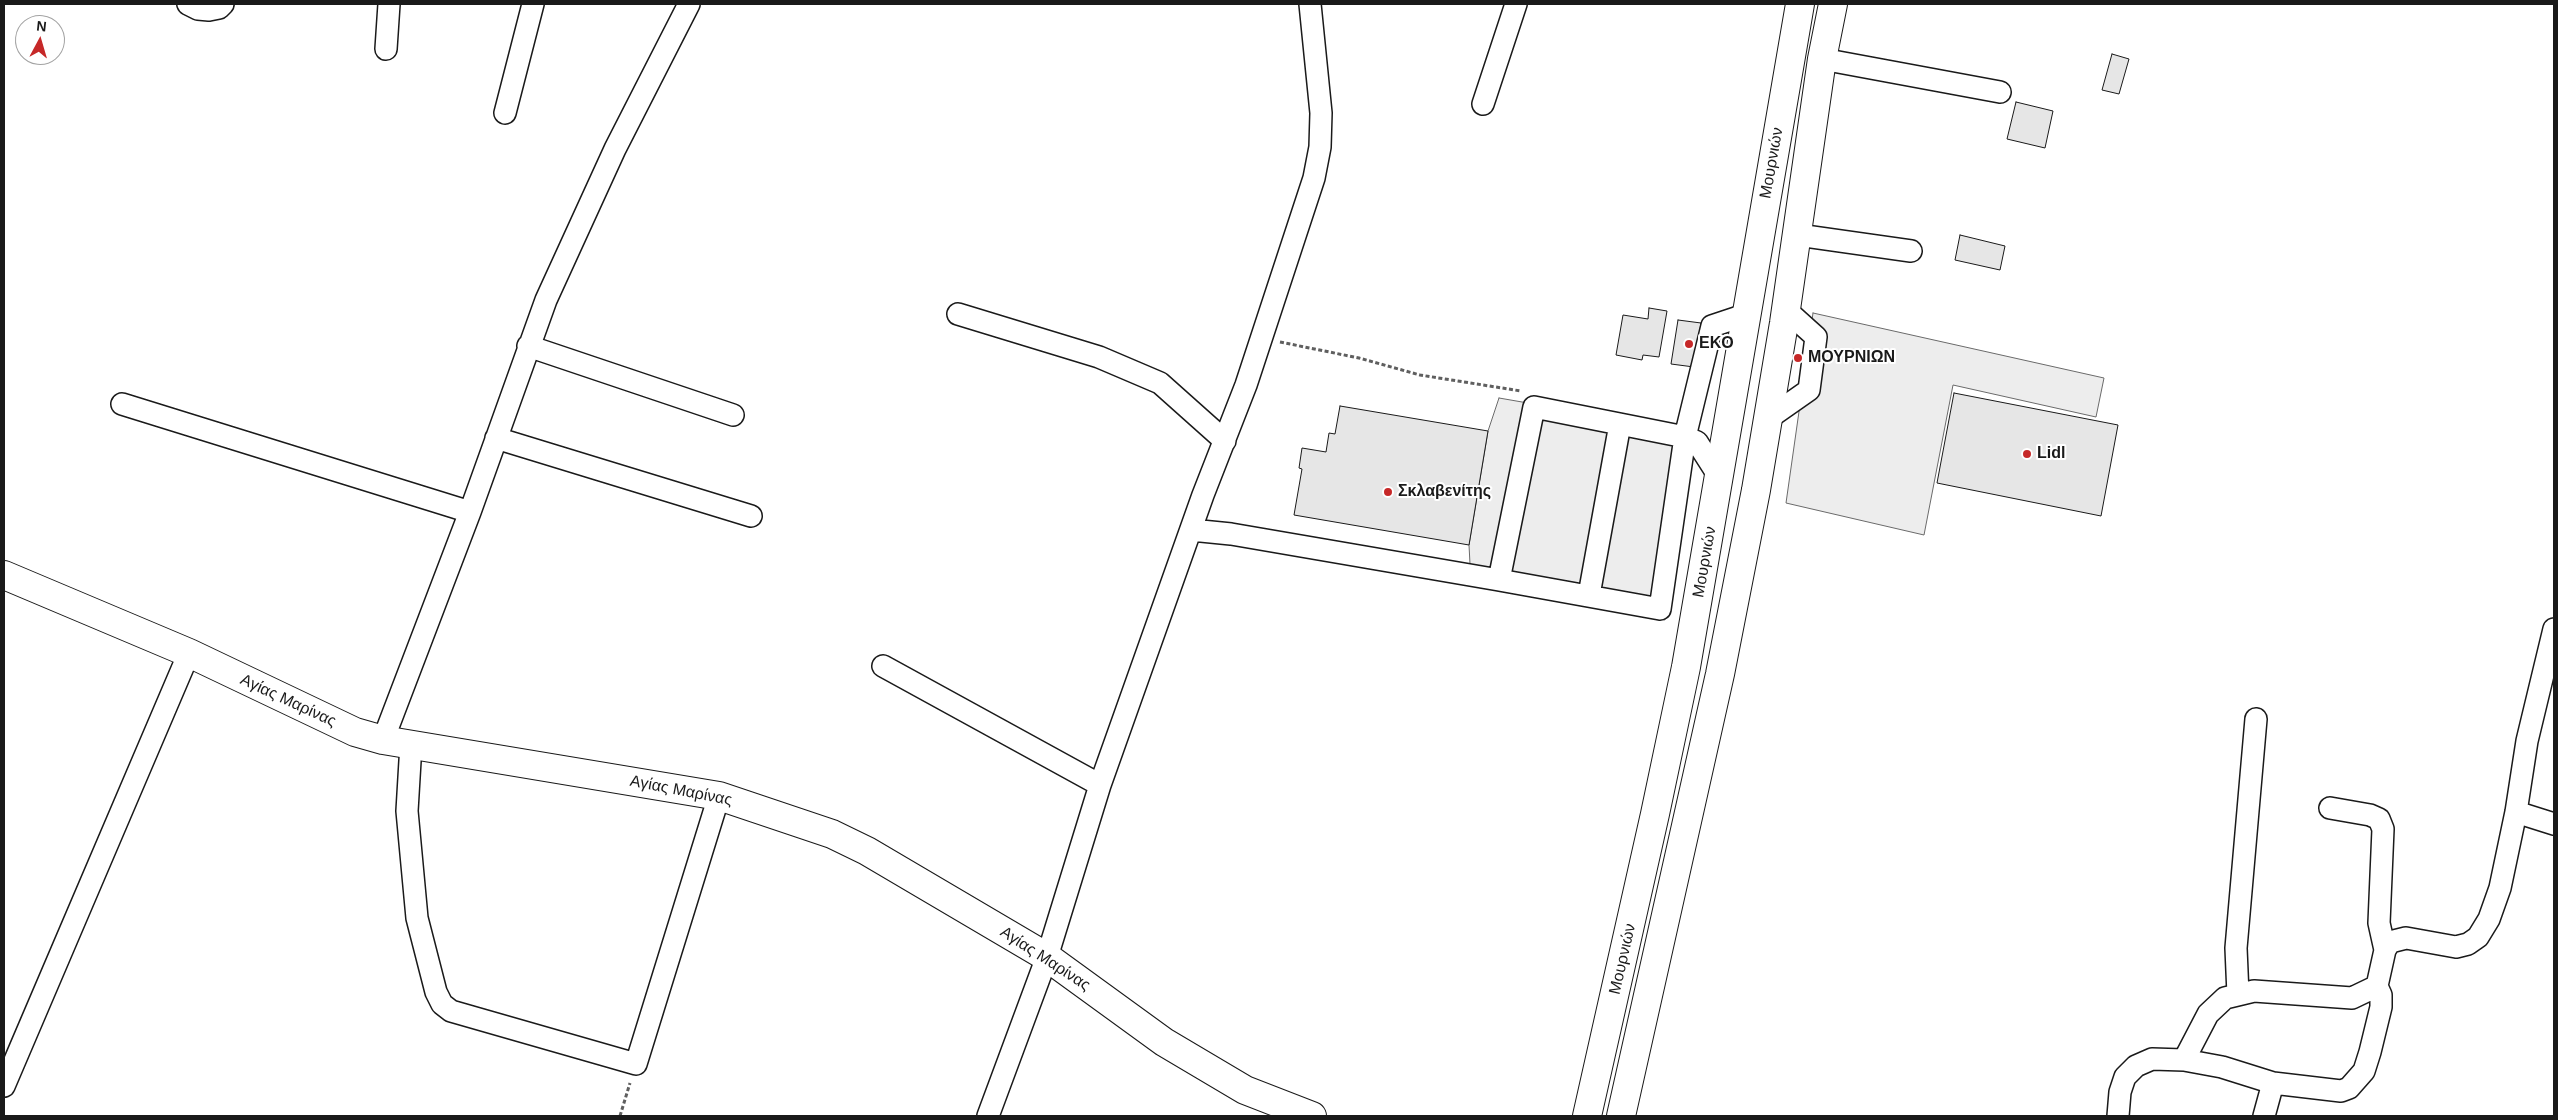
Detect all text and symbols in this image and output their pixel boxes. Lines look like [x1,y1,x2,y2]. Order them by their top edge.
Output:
north arrow [15,15,65,65]
text: N [36,18,47,35]
street label: Μουρνιών [1756,126,1788,200]
place label: EKO [1699,334,1734,354]
marker: EKO [1683,338,1695,350]
place label: ΜΟΥΡΝΙΩΝ [1808,348,1895,368]
marker: ΜΟΥΡΝΙΩΝ [1792,352,1804,364]
place label: Lidl [2037,444,2065,464]
marker: Lidl [2021,448,2033,460]
place label: Σκλαβενίτης [1398,482,1491,502]
marker: Σκλαβενίτης [1382,486,1394,498]
street label: Μουρνιών [1689,525,1721,599]
street label: Αγίας Μαρίνας [237,670,339,732]
street label: Αγίας Μαρίνας [628,772,734,810]
street label: Μουρνιών [1606,922,1640,996]
street label: Αγίας Μαρίνας [996,923,1094,995]

